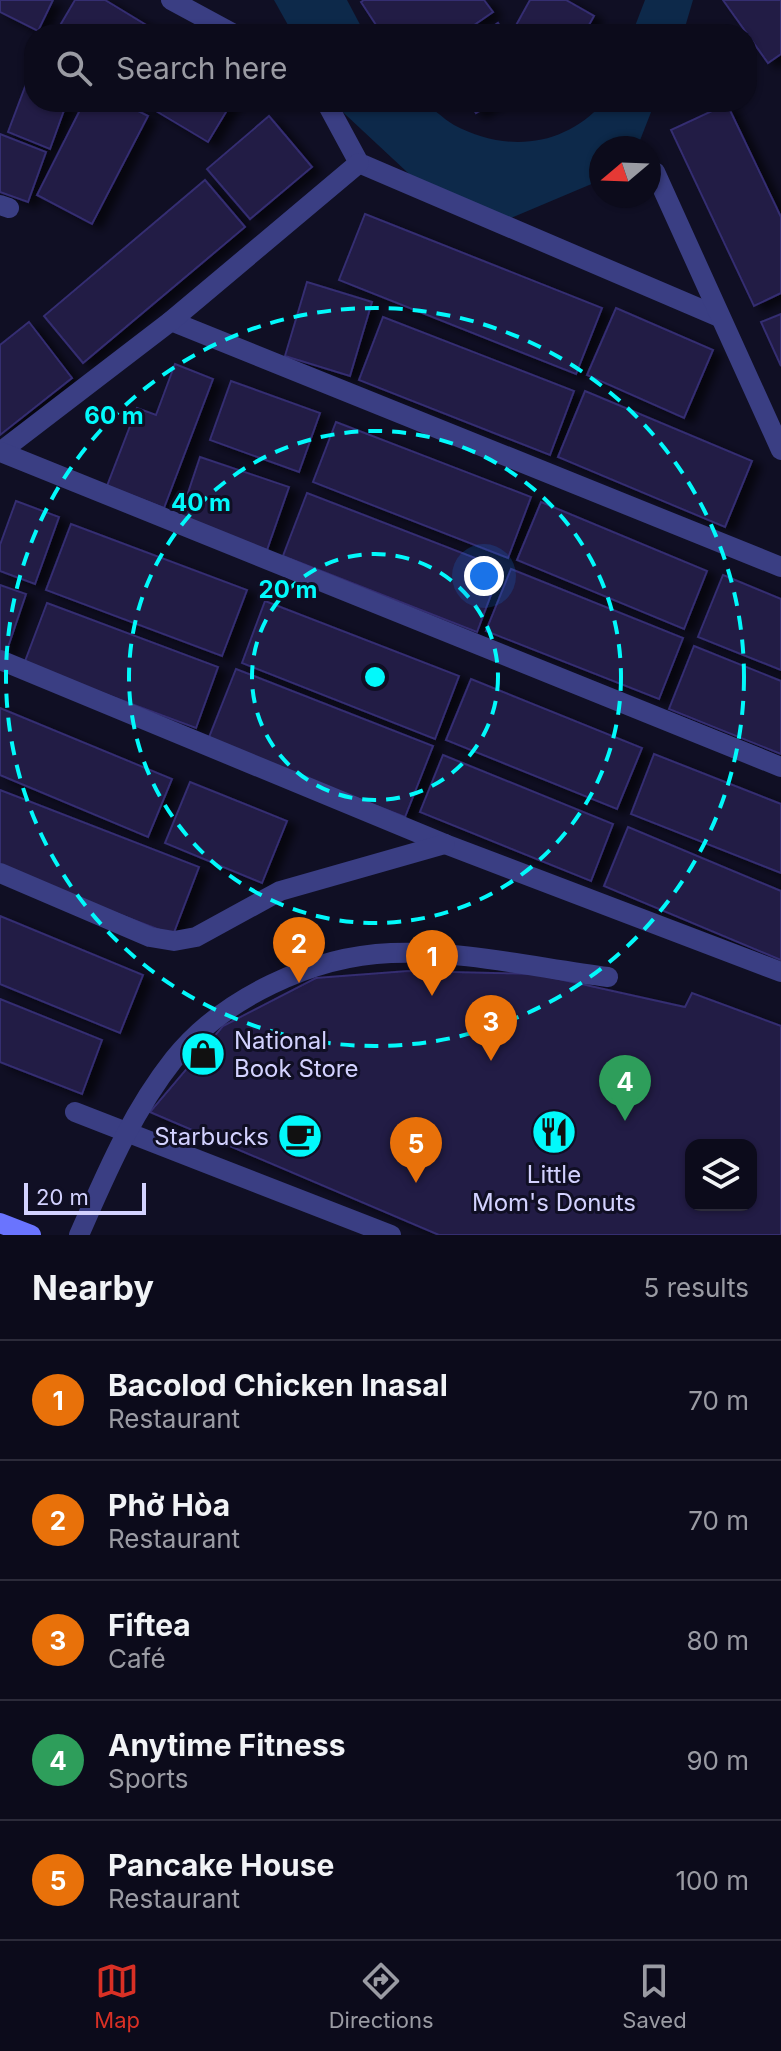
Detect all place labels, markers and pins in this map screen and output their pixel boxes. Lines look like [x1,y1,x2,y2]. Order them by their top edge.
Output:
centre of rings [361,663,389,691]
pin: 2 [273,917,325,983]
pin: 1 [406,930,458,996]
pin: 3 [465,995,517,1061]
place label: National Book Store [234,1026,358,1083]
shop icon: National Book Store [179,1030,227,1078]
pin: 4 [599,1055,651,1121]
restaurant icon: Little Mom's Donuts [530,1108,578,1156]
cafe icon: Starbucks [276,1112,324,1160]
pin: 5 [390,1117,442,1183]
place label: Starbucks [154,1122,269,1151]
place label: Little Mom's Donuts [472,1160,636,1217]

